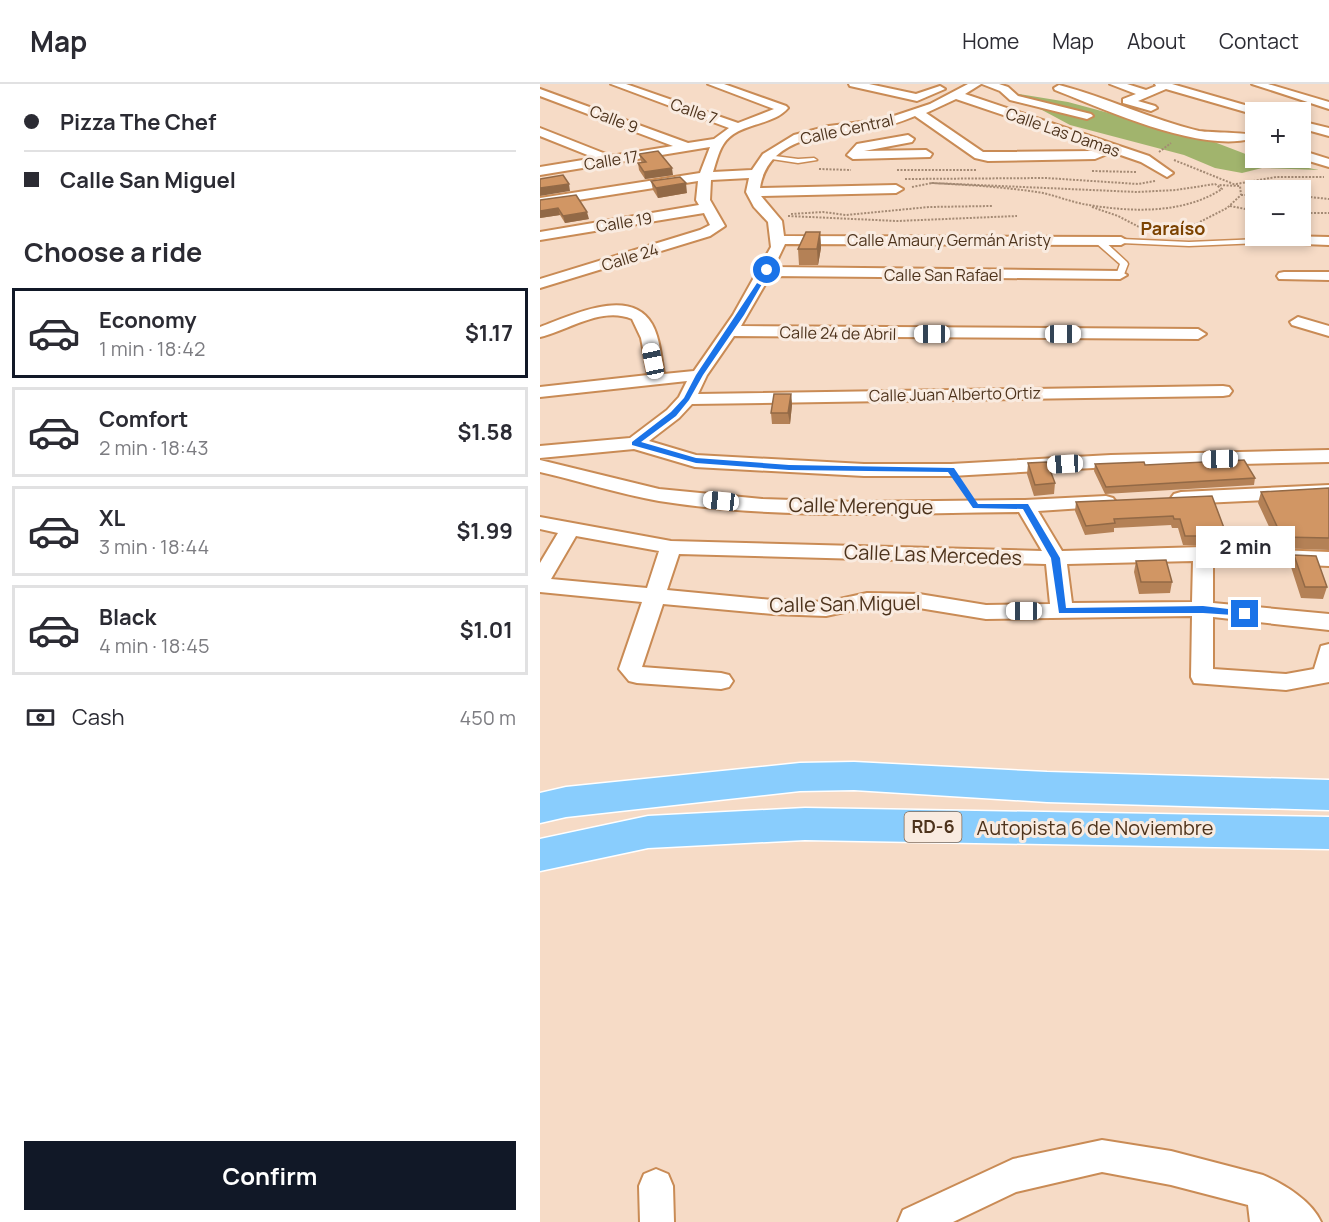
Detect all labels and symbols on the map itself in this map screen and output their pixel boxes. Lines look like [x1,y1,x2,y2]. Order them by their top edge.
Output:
street label: Calle 7 [668,93,720,129]
street label: Calle 9 [587,100,641,138]
street label: Calle Las Damas [1003,102,1123,162]
street label: Calle Central [798,108,896,150]
street label: Calle 17 [582,145,640,175]
street label: Calle 19 [594,207,654,237]
district label: Paraíso [1141,216,1205,240]
street label: Calle Amaury Germán Aristy [847,229,1052,251]
street label: Calle 24 [599,238,661,276]
route start [753,256,780,283]
street label: Calle San Rafael [884,264,1002,286]
street label: Calle 24 de Abril [779,321,897,345]
car [914,325,950,343]
car [1045,325,1081,343]
car [640,342,666,380]
street label: Calle Juan Alberto Ortiz [869,382,1041,406]
car [1202,450,1238,468]
car [1047,454,1083,474]
car [702,490,740,512]
street label: Calle Merengue [788,491,934,520]
callout: 2 min [1196,527,1294,569]
street label: Calle Las Mercedes [843,538,1023,571]
street label: Calle San Miguel [769,589,921,618]
route end [1231,600,1258,627]
car [1006,602,1042,620]
road number: RD-6 [904,812,962,842]
street label: Autopista 6 de Noviembre [977,814,1213,841]

